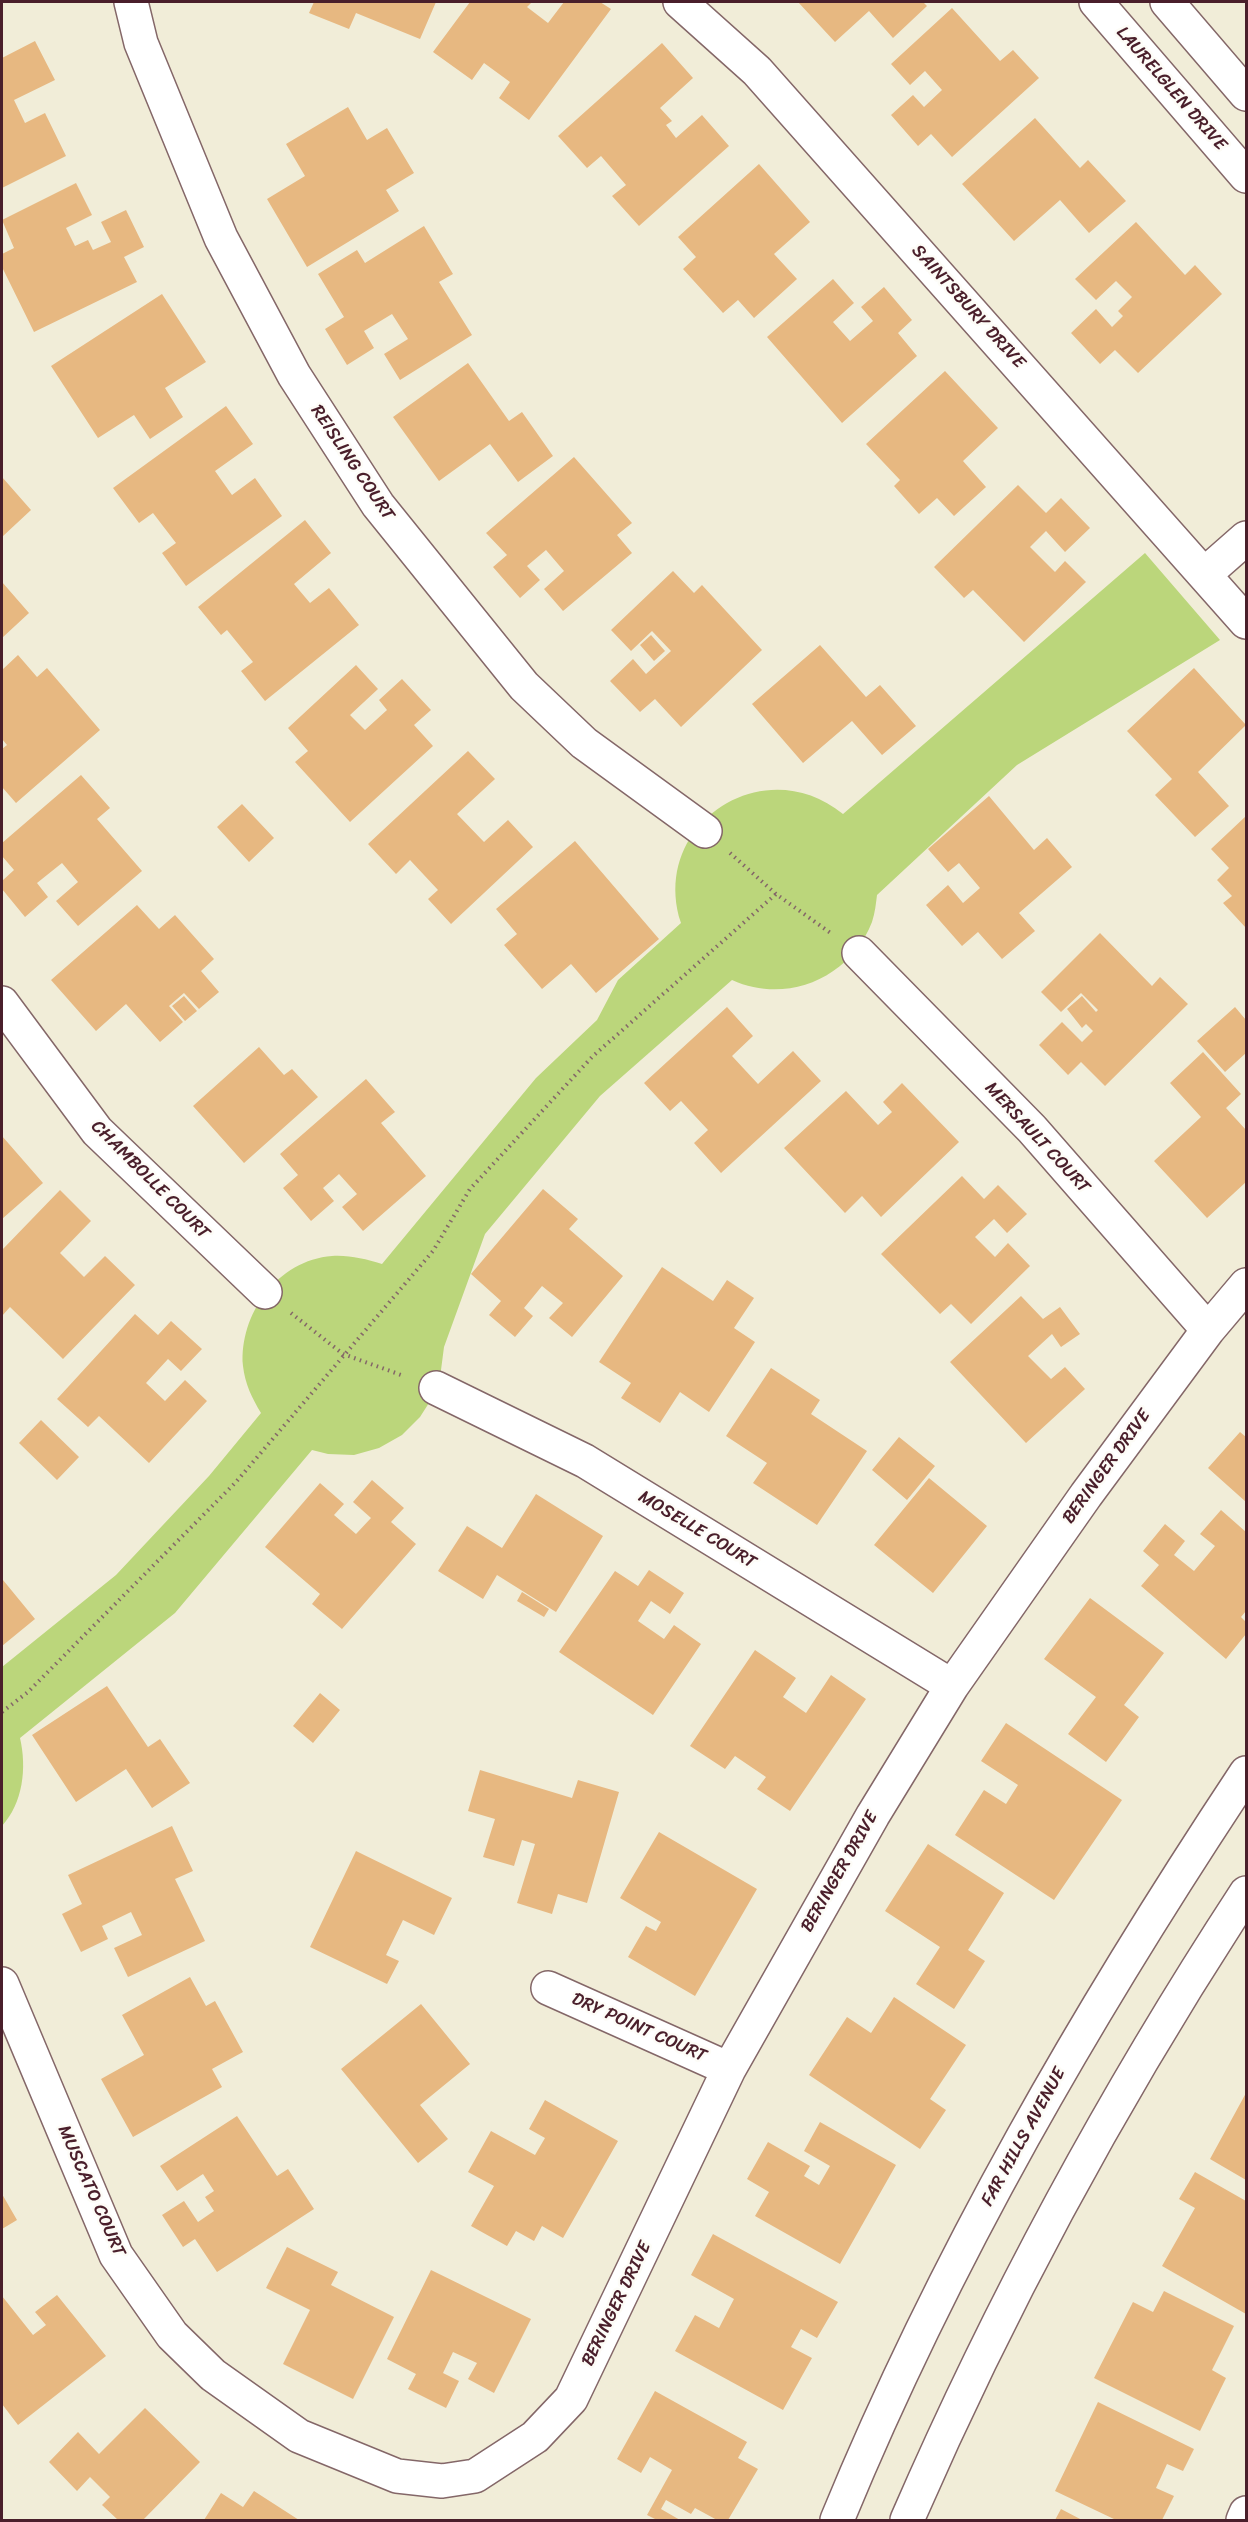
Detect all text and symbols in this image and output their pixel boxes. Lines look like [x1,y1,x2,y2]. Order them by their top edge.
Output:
street label: LAURELGLEN DRIVE [1111,22,1231,156]
street label: SAINTSBURY DRIVE [907,241,1029,373]
street label: REISLING COURT [305,401,399,525]
street label: MERSAULT COURT [980,1078,1094,1198]
street label: CHAMBOLLE COURT [86,1116,214,1244]
street label: BERINGER DRIVE [1058,1406,1156,1528]
street label: MOSELLE COURT [634,1486,760,1574]
street label: BERINGER DRIVE [797,1808,883,1936]
street label: DRY POINT COURT [568,1989,710,2067]
street label: FAR HILLS AVENUE [977,2064,1071,2210]
street label: MUSCATO COURT [52,2122,130,2260]
street label: BERINGER DRIVE [578,2238,656,2370]

